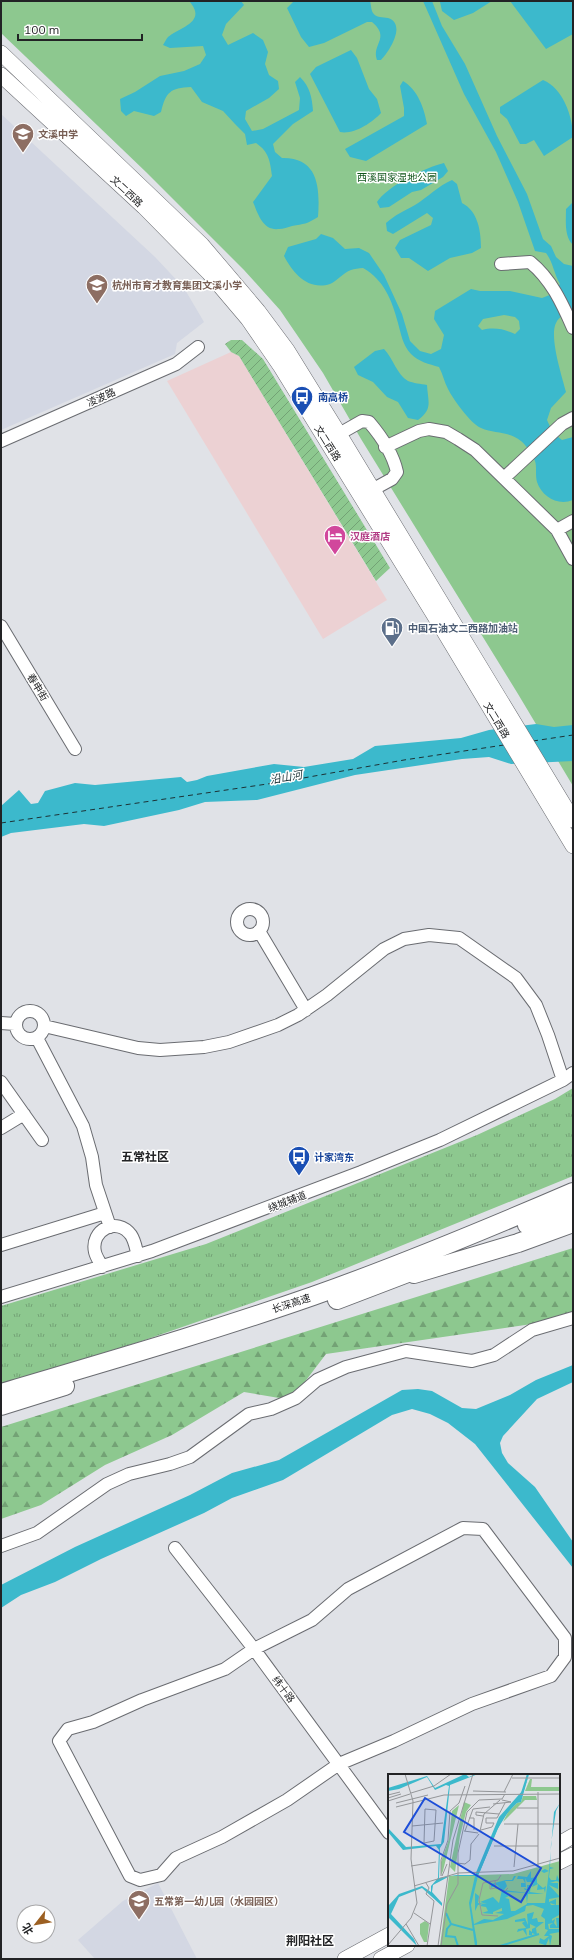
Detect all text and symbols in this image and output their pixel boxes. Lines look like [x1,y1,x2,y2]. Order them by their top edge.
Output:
scale bar [18,16,142,42]
text: 100 m [24,22,59,37]
school or university icon: 文溪中学 [10,121,36,154]
place label: 文溪中学 [38,128,78,141]
park label: 西溪国家湿地公园 [357,171,437,184]
street label: 文二西路 [108,173,146,210]
school or university icon: 杭州市育才教育集团文溪小学 [84,272,110,305]
place label: 杭州市育才教育集团文溪小学 [112,279,242,292]
bus stop icon: 南高桥 [289,384,315,417]
street label: 凌波路 [85,385,118,409]
place label: 南高桥 [318,391,348,404]
street label: 文二西路 [311,423,344,464]
hotel icon: 汉庭酒店 [322,523,348,556]
place label: 汉庭酒店 [350,530,390,543]
fuel station icon: 中国石油文二西路加油站 [379,615,405,648]
place label: 中国石油文二西路加油站 [408,622,518,635]
street label: 春申街 [24,671,51,703]
street label: 文二西路 [481,700,512,741]
water label: 沿山河 [269,767,305,787]
bus stop icon: 计家湾东 [286,1144,312,1177]
district label: 五常社区 [121,1149,169,1164]
place label: 计家湾东 [314,1151,354,1164]
street label: 绕城辅道 [266,1188,308,1215]
street label: 长深高速 [270,1291,312,1316]
street label: 纬十路 [269,1673,298,1705]
inset map [388,1774,560,1946]
school or university icon: 五常第一幼儿园（水园园区） [126,1888,152,1921]
place label: 五常第一幼儿园（水园园区） [154,1895,284,1908]
north arrow [16,1904,56,1944]
text: 北 [19,1921,36,1937]
district label: 荆阳社区 [286,1933,334,1948]

